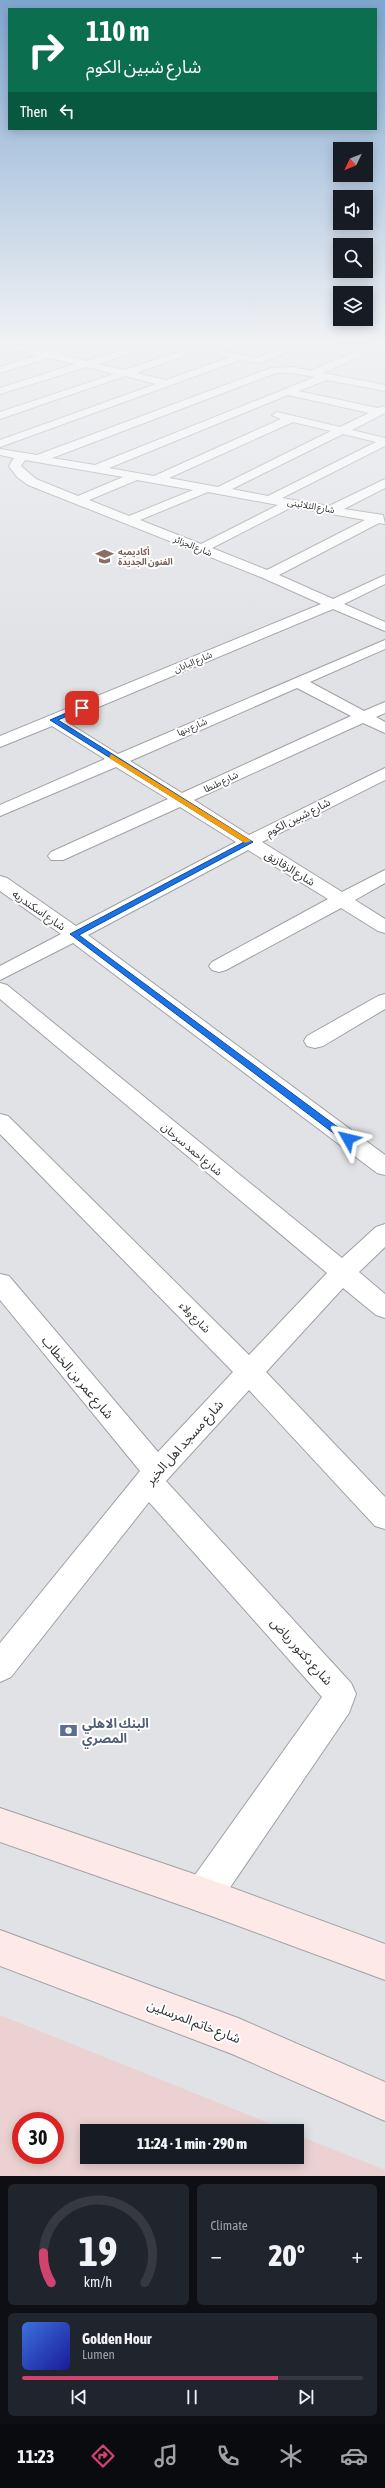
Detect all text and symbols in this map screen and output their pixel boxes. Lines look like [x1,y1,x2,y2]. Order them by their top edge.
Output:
text: 110 m [86,15,149,47]
icon: right [20,24,72,76]
text: شارع شبين الكوم [86,56,201,77]
icon: left [56,100,78,122]
text: Then [20,103,48,120]
north arrow [333,142,373,182]
map controls [333,142,373,326]
button: sound [333,190,373,230]
button: search [333,238,373,278]
button: layers [333,286,373,326]
street label: شارع الثلاثينى [286,497,335,517]
street label: شارع الجزائر [171,533,214,560]
place label: أكاديميه الفنون الجديدة [118,546,173,568]
school or university icon: أكاديميه الفنون الجديدة [95,547,115,567]
street label: شارع اليابان [172,649,214,676]
pin [65,691,99,725]
icon: arrive [71,697,93,719]
street label: شارع بنها [176,716,209,740]
street label: شارع طنطا [202,770,241,796]
street label: شارع شبين الكوم [264,795,333,840]
street label: شارع الزقازيق [262,848,317,890]
street label: شارع اسكندريه [9,887,68,934]
position arrow [327,1118,369,1160]
street label: شارع احمد سرحان [158,1120,225,1180]
street label: شارع ولاء [176,1299,213,1337]
street label: شارع عمر بن الخطاب [36,1333,117,1424]
street label: شارع مسجد اهل الخير [142,1397,228,1490]
street label: شارع دكتور رياض [265,1615,336,1690]
place label: البنك الاهلي المصري [82,1716,149,1749]
bank icon: البنك الاهلي المصري [59,1720,79,1740]
street label: شارع خاتم المرسلين [144,1997,243,2049]
speed limit sign: 30 [12,2112,64,2164]
text: 11:24 · 1 min · 290 m [137,2135,247,2152]
text: Climate [211,2218,248,2233]
text: 19 [79,2226,118,2274]
text: 20° [269,2238,305,2272]
text: − [211,2242,222,2268]
text: + [352,2242,363,2268]
text: km/h [84,2273,112,2289]
text: Golden Hour [82,2330,152,2347]
text: Lumen [82,2347,115,2362]
icon: previous [68,2386,90,2408]
icon: pause [181,2386,203,2408]
icon: next [295,2386,317,2408]
icon: directions [89,2442,117,2470]
icon: music [152,2442,180,2470]
icon: phone [214,2442,242,2470]
icon: climate [277,2442,305,2470]
icon: car [340,2442,368,2470]
text: 11:23 [17,2446,54,2467]

